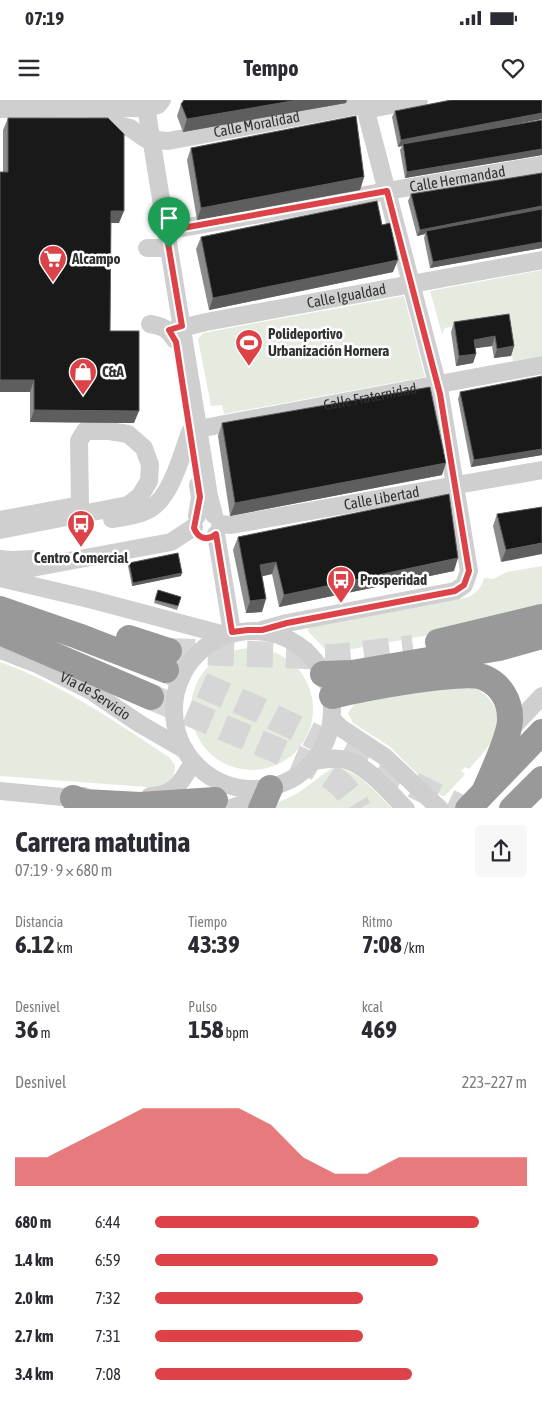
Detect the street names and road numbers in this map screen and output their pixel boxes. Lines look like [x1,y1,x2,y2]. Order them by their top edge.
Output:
street label: Calle Moralidad [212,108,301,140]
street label: Calle Hermandad [408,162,506,195]
street label: Calle Igualdad [306,280,387,311]
street label: Calle Fraternidad [322,379,418,414]
street label: Calle Libertad [342,483,421,513]
street label: Vía de Servicio [57,668,134,723]

